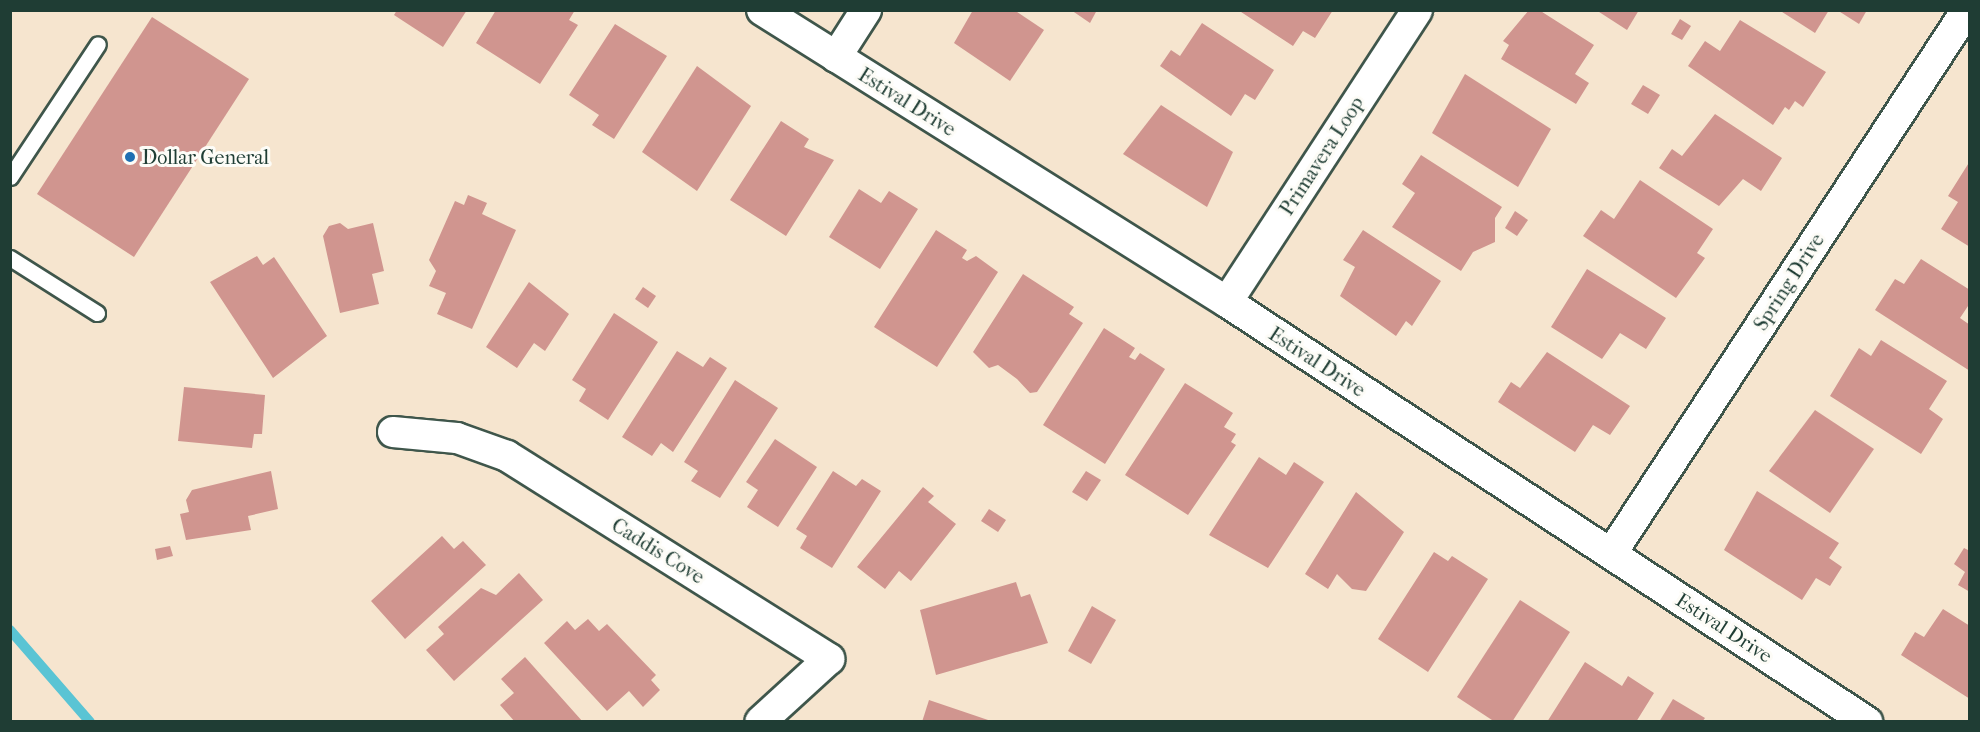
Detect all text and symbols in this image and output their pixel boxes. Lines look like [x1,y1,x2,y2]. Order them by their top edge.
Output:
street label: Estival Drive [854,63,960,141]
street label: Primavera Loop [1275,92,1369,220]
place label: Dollar General [142,145,269,169]
marker: Dollar General [123,150,137,164]
street label: Spring Drive [1749,229,1829,335]
street label: Estival Drive [1264,322,1370,402]
street label: Caddis Cove [607,513,709,589]
street label: Estival Drive [1671,588,1777,668]

